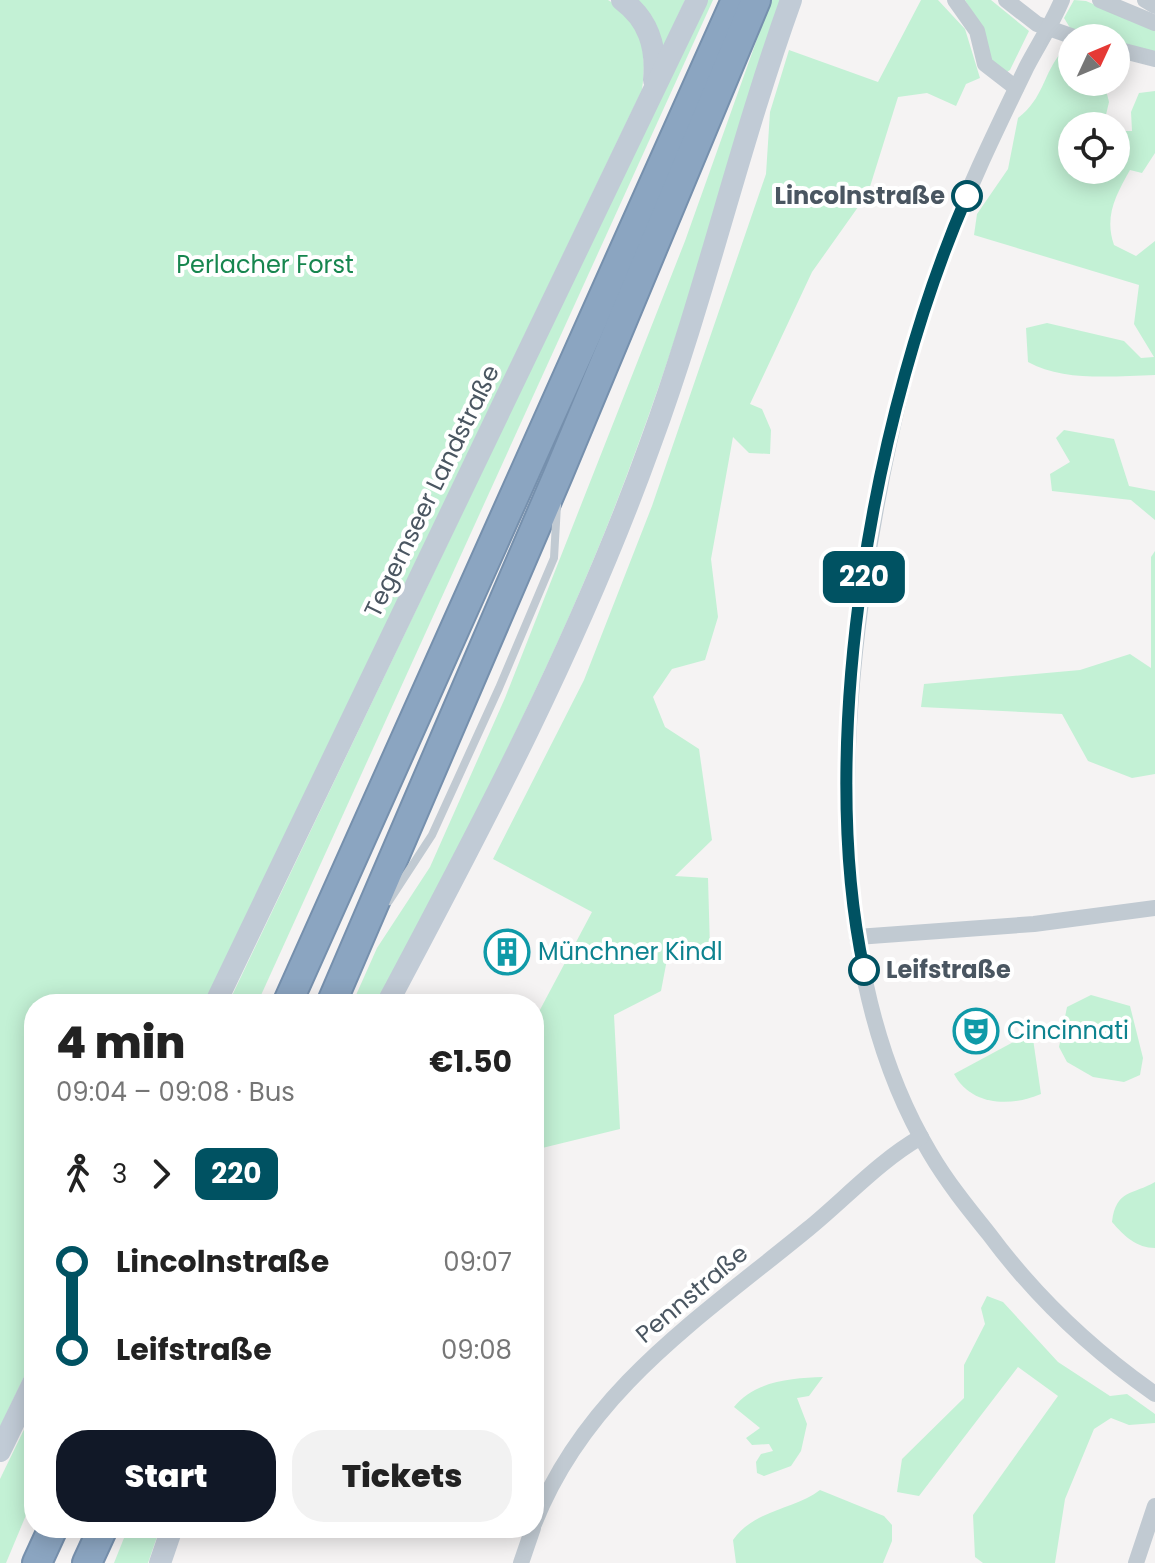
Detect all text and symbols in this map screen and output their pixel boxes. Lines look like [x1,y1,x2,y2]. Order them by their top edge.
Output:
north arrow [1058,24,1130,96]
map controls [1058,24,1130,184]
button: locate [1058,112,1130,184]
place label: Lincolnstraße [775,179,945,212]
marker: Lincolnstraße [952,181,982,211]
park label: Perlacher Forst [176,248,354,281]
street label: Tegernseer Landstraße [356,359,507,622]
line badge: 220 [818,551,910,603]
text: 220 [839,557,889,596]
building icon: Münchner Kindl [483,928,531,976]
place label: Münchner Kindl [538,935,723,968]
place label: Leifstraße [886,953,1011,986]
marker: Leifstraße [849,955,879,985]
theatre icon: Cincinnati [952,1007,1000,1055]
text: 4 min [56,1012,186,1073]
place label: Cincinnati [1007,1014,1129,1047]
text: €1.50 [429,1040,512,1083]
text: 09:04 – 09:08 · Bus [56,1074,295,1110]
icon: walk [56,1152,100,1196]
icon: forward [139,1152,183,1196]
text: 220 [211,1154,262,1193]
text: 3 [112,1156,127,1192]
street label: Pennstraße [629,1237,755,1350]
text: Lincolnstraße [116,1240,329,1283]
text: 09:07 [443,1244,512,1280]
text: Leifstraße [116,1328,272,1371]
text: 09:08 [441,1332,512,1368]
button: Start [56,1430,276,1522]
button: Tickets [292,1430,512,1522]

